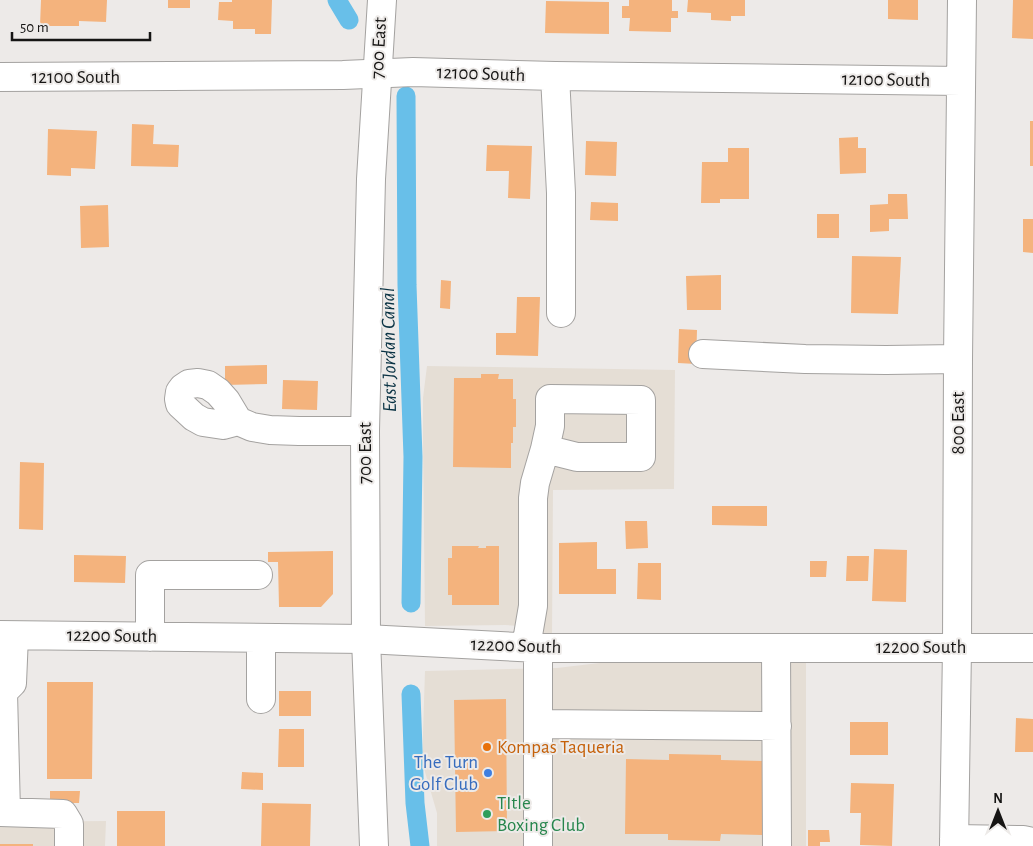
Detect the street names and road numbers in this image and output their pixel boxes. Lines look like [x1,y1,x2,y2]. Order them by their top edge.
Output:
street label: 700 East [368,17,390,79]
street label: 12100 South [436,63,526,85]
street label: 12100 South [32,68,120,87]
street label: 12100 South [842,70,930,90]
street label: 800 East [949,392,968,454]
street label: 700 East [356,422,375,484]
street label: 12200 South [67,626,157,646]
street label: 12200 South [470,635,562,657]
street label: 12200 South [876,638,966,657]

